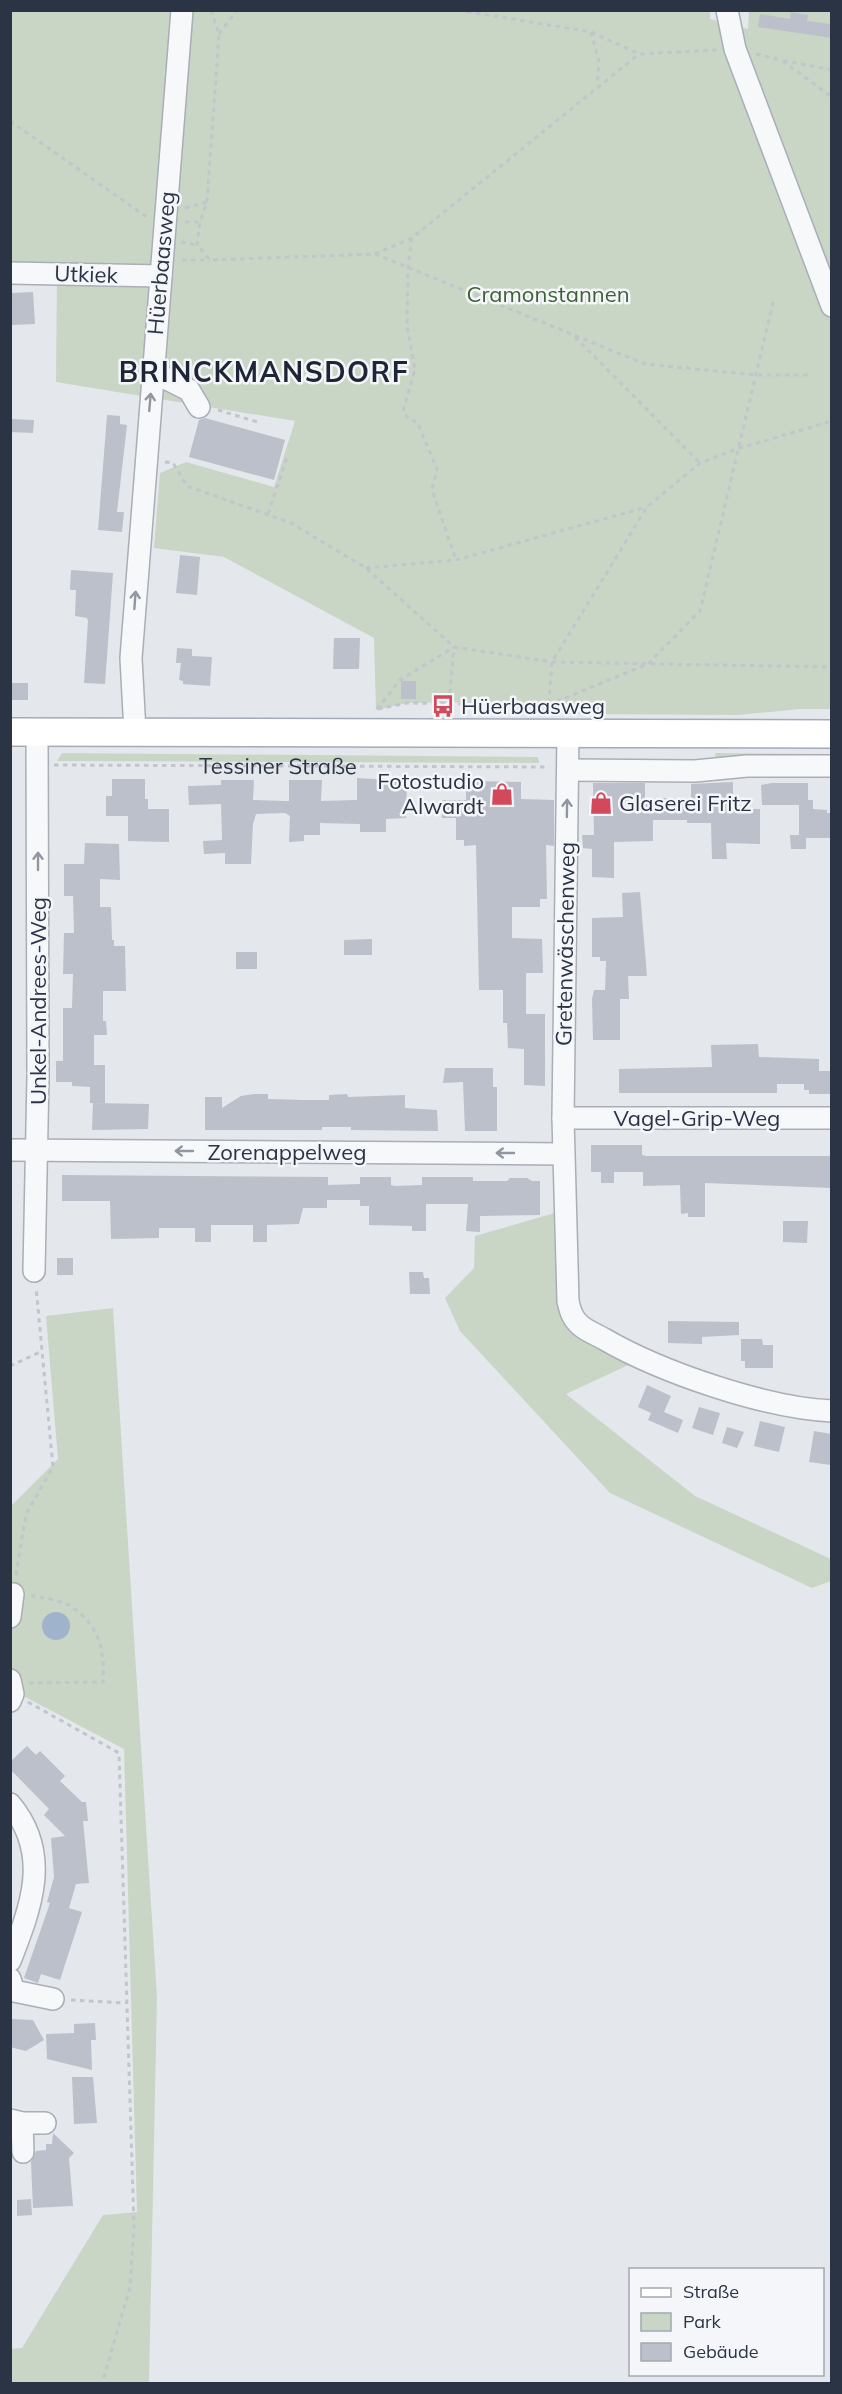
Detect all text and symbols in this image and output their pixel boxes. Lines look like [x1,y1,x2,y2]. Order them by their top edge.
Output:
street label: Hüerbaasweg [141,190,181,336]
street label: Utkiek [54,259,119,289]
park label: Cramonstannen [466,280,630,308]
district label: BRINCKMANSDORF [119,354,409,389]
one-way arrow [145,392,156,412]
one-way arrow [130,591,141,611]
place label: Hüerbaasweg [461,692,605,720]
bus stop icon: Hüerbaasweg [430,693,456,719]
street label: Tessiner Straße [199,752,357,780]
place label: Fotostudio Alwardt [377,767,484,820]
shop icon: Fotostudio Alwardt [489,781,515,807]
place label: Glaserei Fritz [619,789,752,817]
shop icon: Glaserei Fritz [588,790,614,816]
one-way arrow [562,798,573,818]
street label: Gretenwäschenweg [549,842,581,1046]
one-way arrow [32,851,44,871]
street label: Unkel-Andrees-Weg [24,897,52,1105]
street label: Vagel-Grip-Weg [614,1104,780,1132]
street label: Zorenappelweg [207,1138,367,1166]
one-way arrow [174,1145,194,1157]
one-way arrow [495,1148,515,1159]
legend [629,2268,824,2376]
text: Straße [683,2280,739,2303]
text: Park [683,2310,722,2333]
text: Gebäude [683,2340,759,2363]

